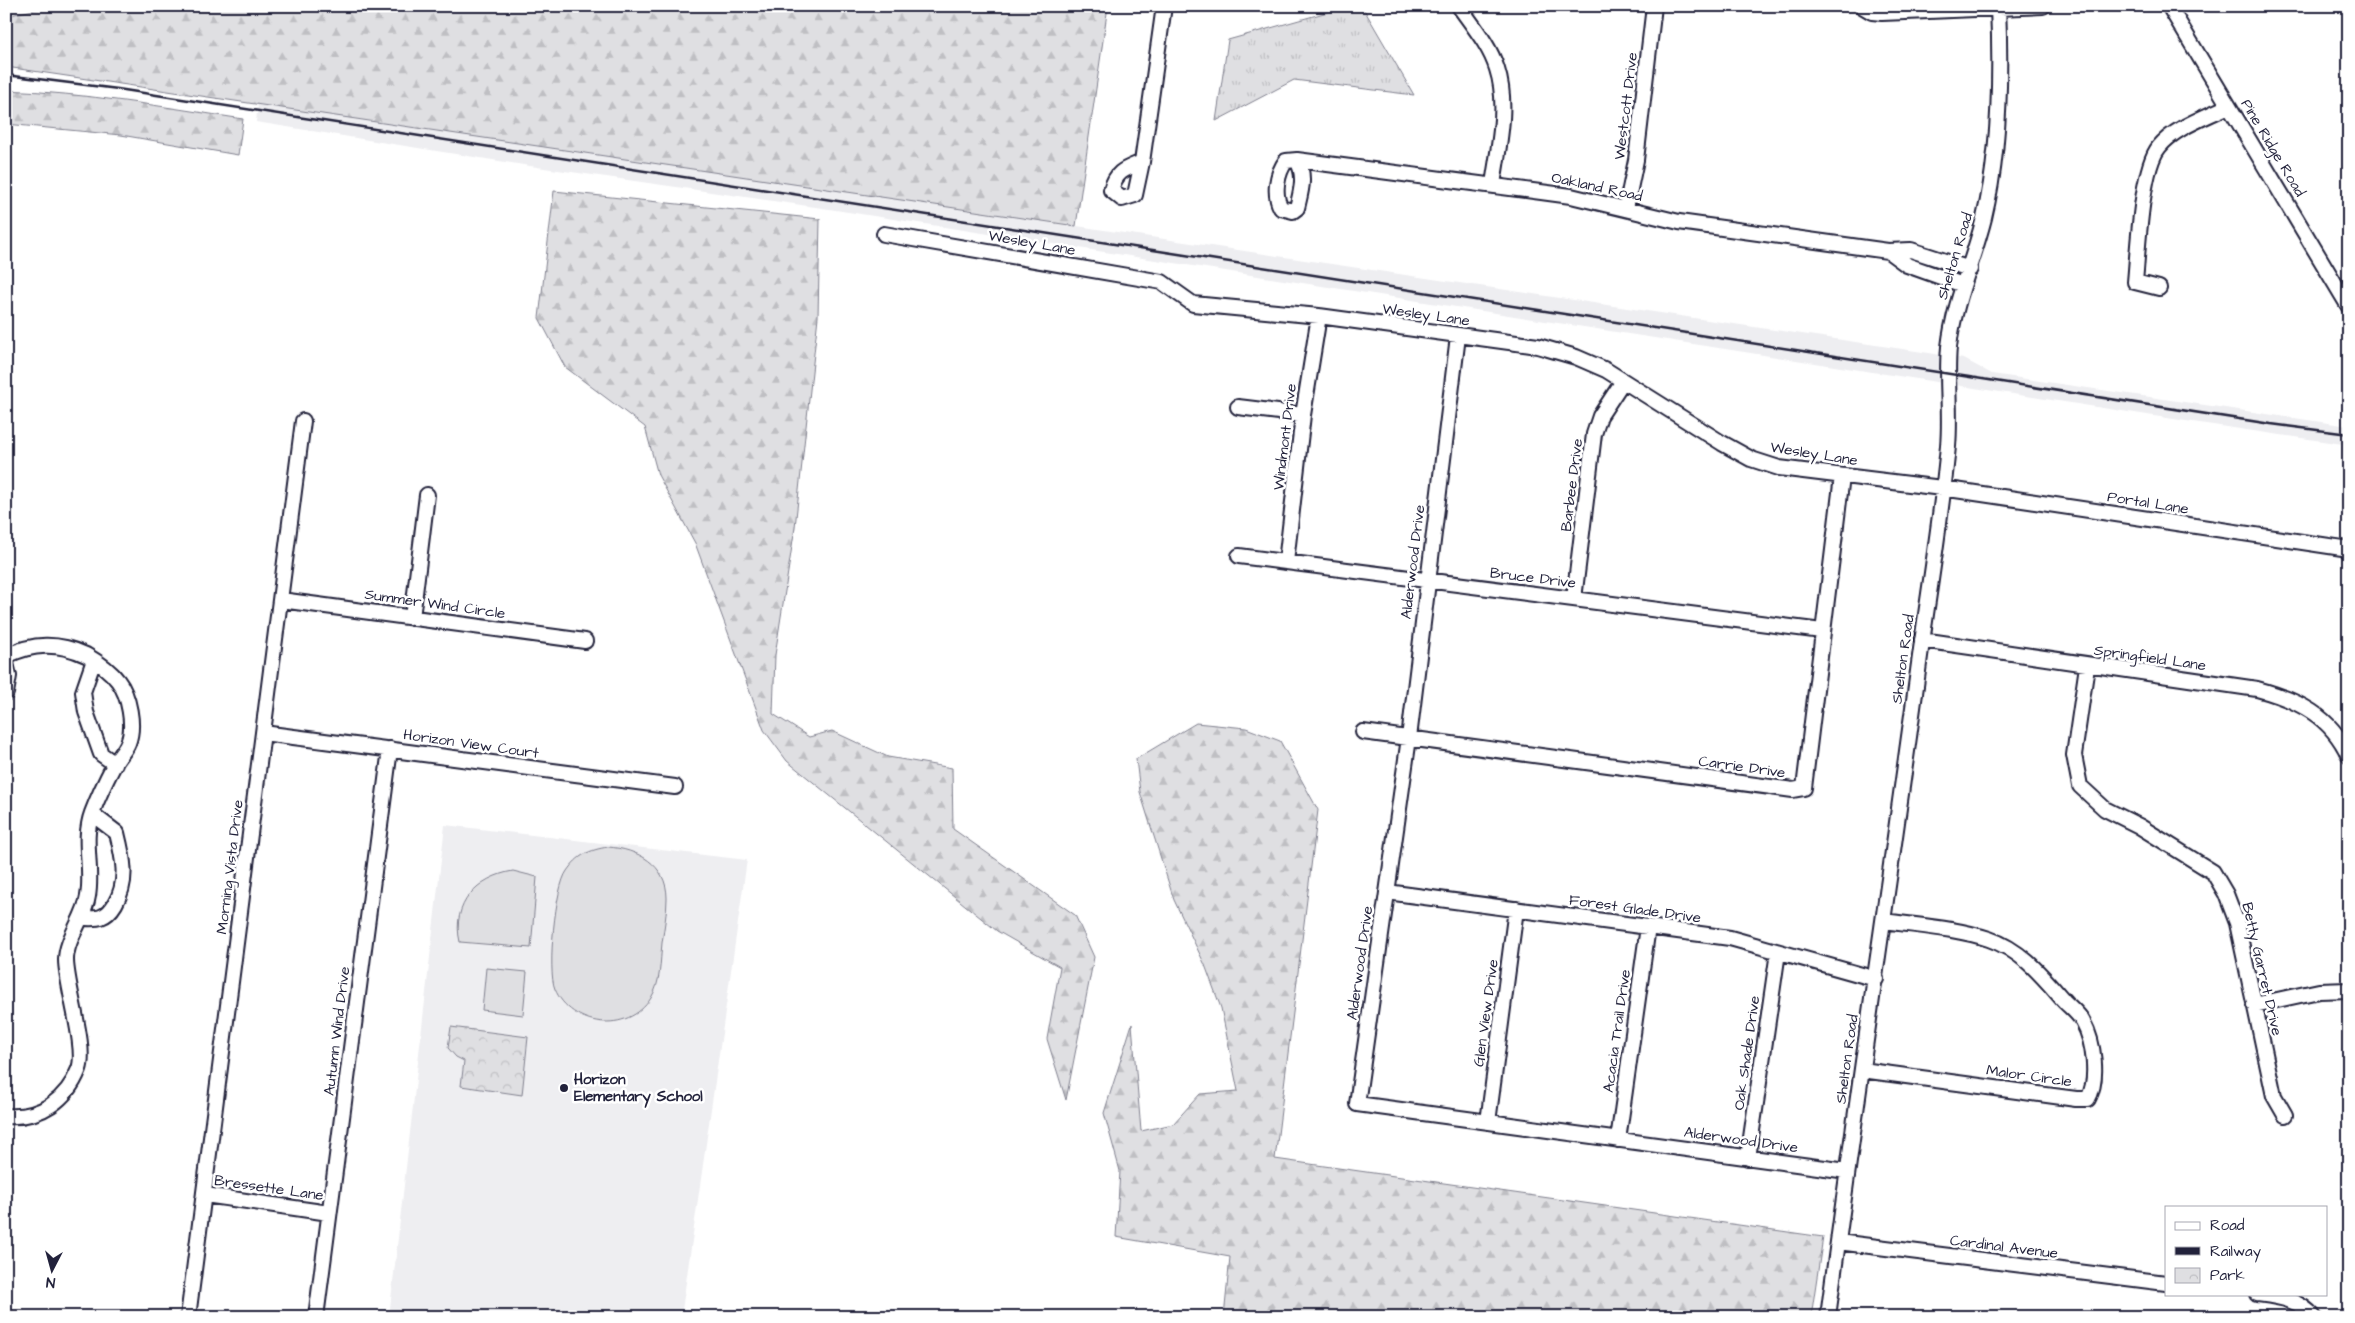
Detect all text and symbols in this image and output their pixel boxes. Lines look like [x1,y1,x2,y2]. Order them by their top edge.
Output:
street label: Westcott Drive [1609,51,1643,161]
street label: Pine Ridge Road [2235,95,2311,202]
street label: Oakland Road [1550,167,1645,207]
street label: Shelton Road [1932,210,1978,302]
street label: Wesley Lane [987,225,1077,262]
street label: Wesley Lane [1381,298,1471,333]
street label: Windmont Drive [1268,382,1302,492]
street label: Barbee Drive [1556,437,1588,533]
street label: Wesley Lane [1769,437,1859,472]
street label: Portal Lane [2106,486,2190,520]
street label: Alderwood Drive [1396,504,1430,620]
street label: Bruce Drive [1489,562,1577,594]
street label: Summer Wind Circle [363,584,507,624]
street label: Shelton Road [1886,613,1920,705]
street label: Springfield Lane [2093,640,2207,677]
street label: Horizon View Court [402,724,540,764]
street label: Carrie Drive [1697,751,1787,783]
street label: Morning Vista Drive [211,799,250,936]
street label: Forest Glade Drive [1568,889,1702,929]
street label: Betty Garret Drive [2235,900,2288,1038]
street label: Alderwood Drive [1342,905,1378,1021]
street label: Glen View Drive [1468,958,1504,1068]
street label: Autumn Wind Drive [319,965,355,1097]
street label: Acacia Trail Drive [1598,968,1636,1094]
street label: Oak Shade Drive [1729,994,1765,1112]
street label: Shelton Road [1830,1013,1864,1105]
street label: Malor Circle [1985,1060,2073,1092]
place label: Horizon Elementary School [574,1069,703,1108]
marker: Horizon Elementary School [558,1082,570,1094]
street label: Alderwood Drive [1683,1122,1799,1158]
street label: Bressette Lane [213,1170,325,1206]
legend [2165,1206,2328,1296]
text: Road [2210,1215,2245,1236]
street label: Cardinal Avenue [1949,1230,2059,1264]
text: Railway [2210,1241,2261,1263]
north arrow [28,1246,78,1296]
text: Park [2210,1265,2245,1286]
text: N [45,1272,56,1292]

